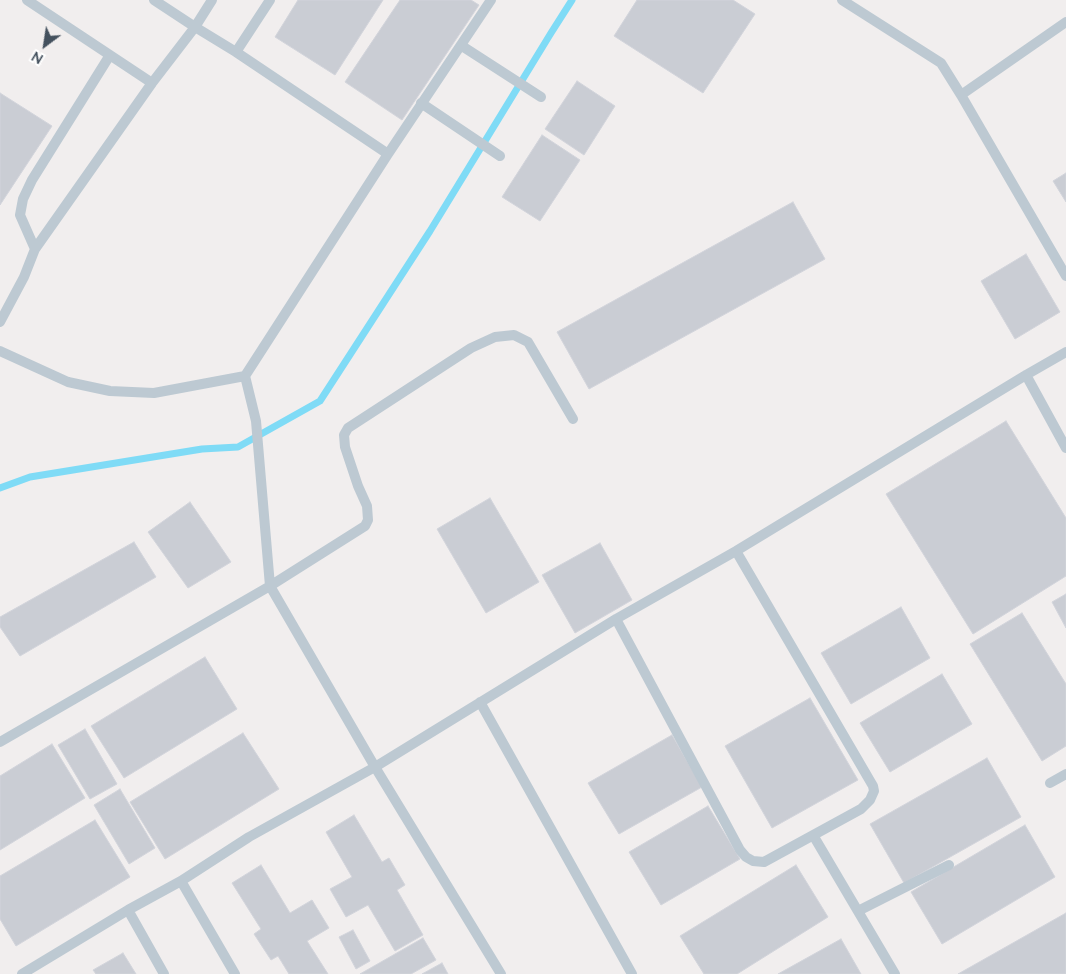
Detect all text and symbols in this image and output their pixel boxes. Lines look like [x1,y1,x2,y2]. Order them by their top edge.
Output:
north arrow [20,20,70,70]
text: N [28,47,46,68]

